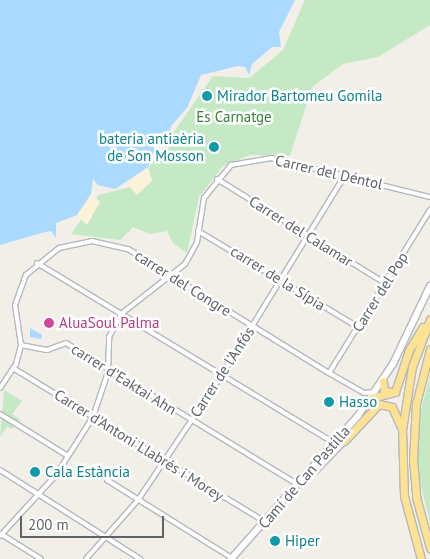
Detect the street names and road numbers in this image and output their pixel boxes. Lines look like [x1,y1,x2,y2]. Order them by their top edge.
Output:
street label: Carrer del Déntol [274,151,384,193]
street label: Carrer del Calamar [246,192,356,270]
street label: carrer de la Sípia [227,242,329,314]
street label: carrer del Congre [131,246,235,320]
street label: Carrer del Pop [348,249,412,335]
street label: Carrer de l'Anfós [186,323,258,421]
street label: carrer d'Eaktai Ahn [68,339,180,419]
street label: Carrer d'Antoni Llabrés i Morey [51,385,227,505]
street label: Camí de Can Pastilla [254,422,354,532]

